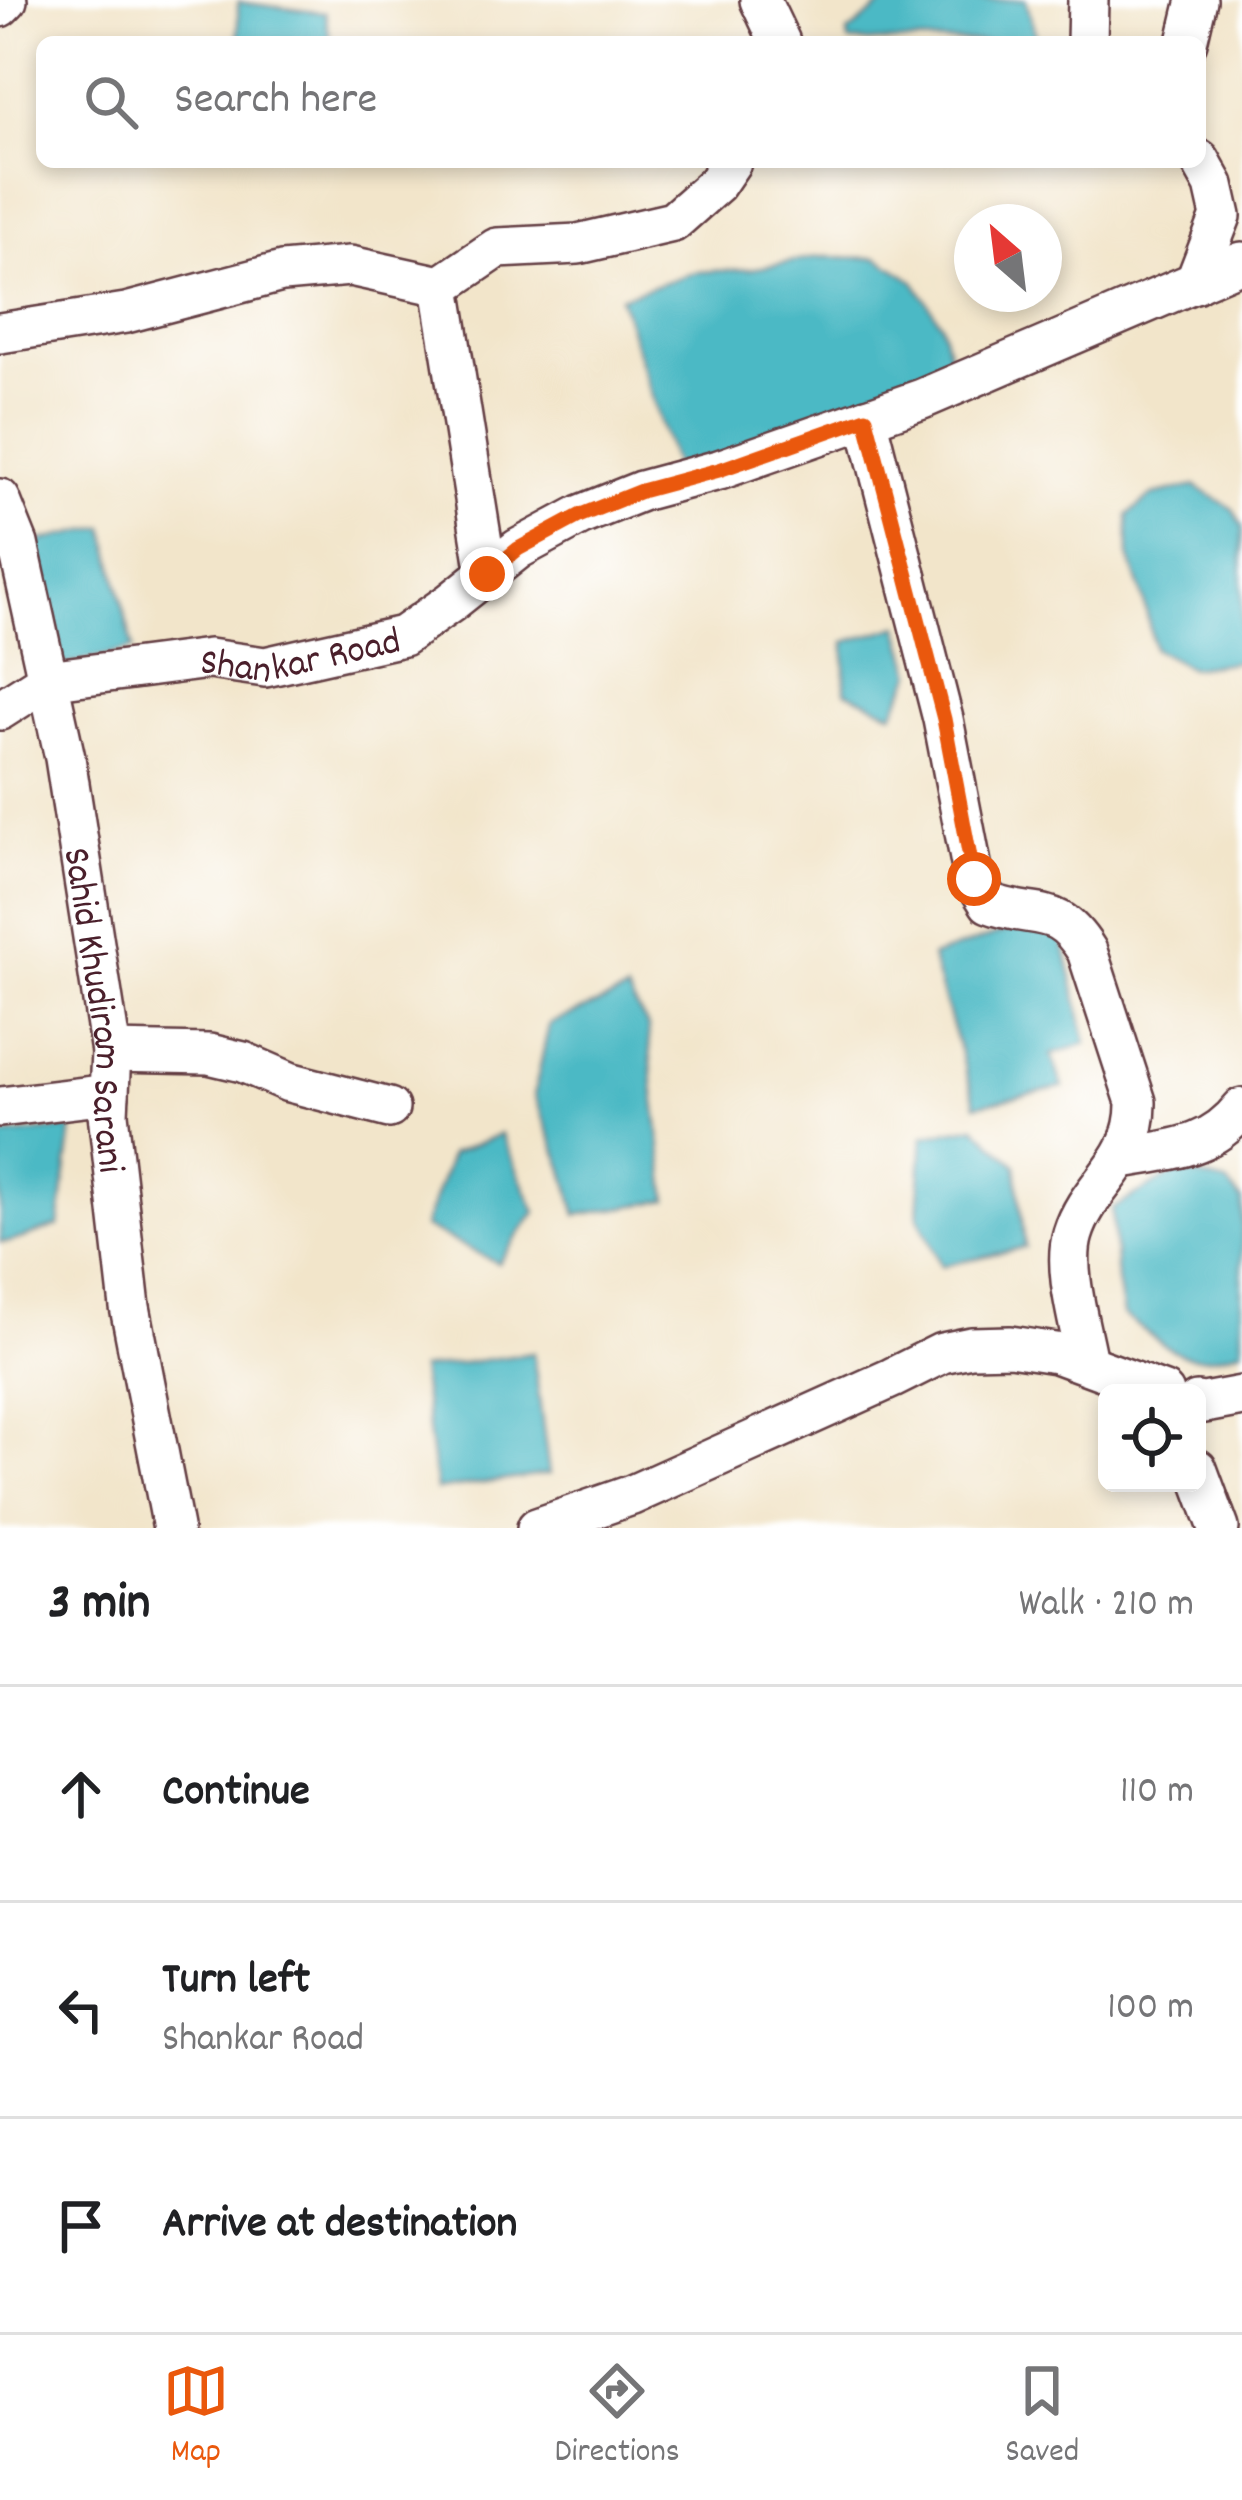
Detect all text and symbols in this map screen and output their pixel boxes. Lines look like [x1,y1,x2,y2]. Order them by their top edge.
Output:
search box [36,36,1206,168]
icon: search [78,69,144,135]
text: Search here [174,70,377,134]
north arrow [954,204,1062,312]
route end [460,547,514,601]
street label: Shankar Road [196,616,406,702]
street label: Sahid Khudiram Sarani [45,844,136,1176]
route start [947,852,1001,906]
map controls [1098,1384,1206,1492]
button: locate [1098,1384,1206,1492]
text: 3 min [48,1570,150,1642]
text: Walk · 210 m [1019,1579,1194,1634]
icon: ahead [48,1761,114,1827]
text: Continue [162,1762,310,1826]
text: 110 m [1120,1766,1194,1821]
text: Turn left [162,1950,310,2014]
icon: left [48,1977,114,2043]
text: 100 m [1107,1982,1194,2037]
text: Shankar Road [162,2014,364,2069]
icon: arrive [48,2193,114,2259]
text: Arrive at destination [162,2194,517,2258]
tab: Map [163,2358,229,2477]
tab: Directions [555,2358,680,2477]
tab: Saved [1005,2358,1079,2477]

